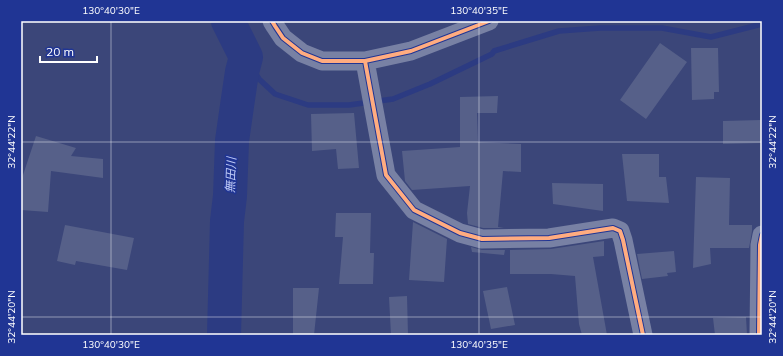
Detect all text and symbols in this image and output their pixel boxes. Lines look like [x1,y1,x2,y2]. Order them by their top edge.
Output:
text: 130°40'30"E [82,4,140,17]
text: 130°40'35"E [450,4,508,17]
scale bar [40,38,97,64]
text: 20 m [46,44,74,59]
text: 32°44'22"N [5,115,18,169]
text: 32°44'22"N [766,115,779,169]
water label: 無田川 [222,155,239,193]
text: 32°44'20"N [5,290,18,344]
text: 32°44'20"N [766,290,779,344]
text: 130°40'30"E [82,338,140,351]
text: 130°40'35"E [450,338,508,351]

